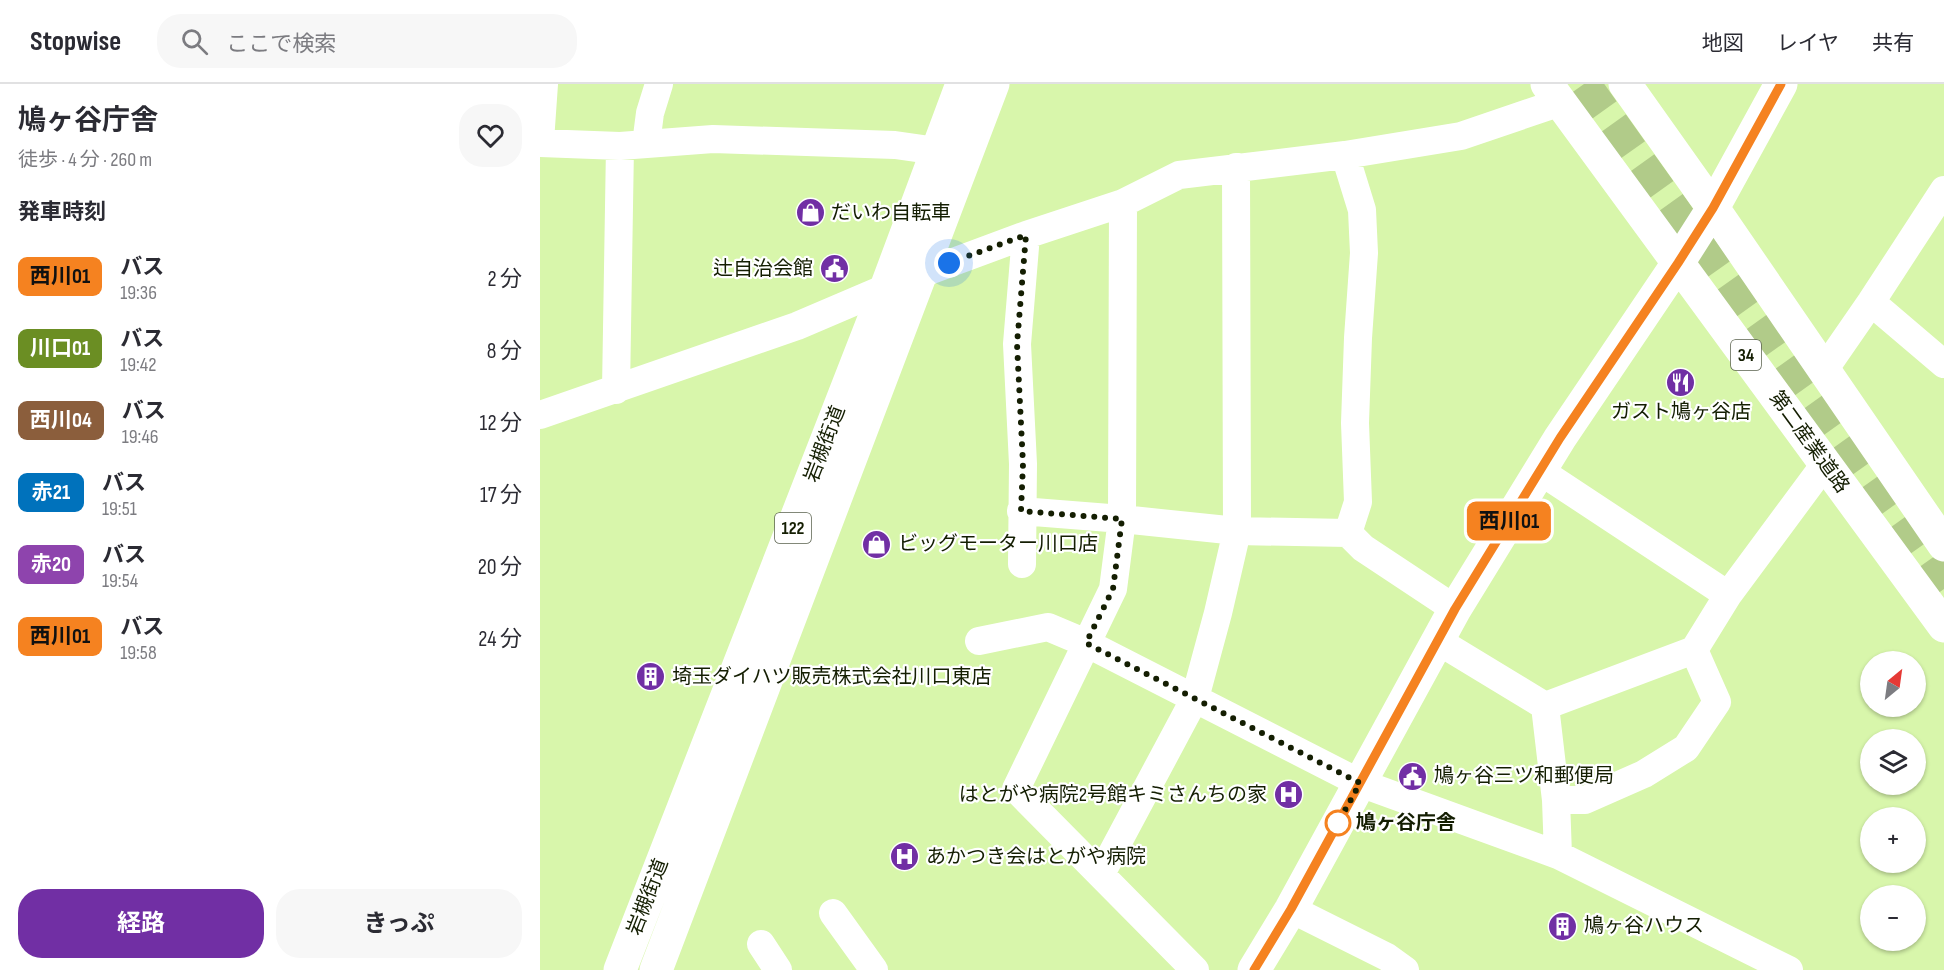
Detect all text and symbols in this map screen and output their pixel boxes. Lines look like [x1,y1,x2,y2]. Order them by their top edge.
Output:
search box [157,14,577,68]
text: Stopwise [30,25,121,58]
icon: search [178,25,211,58]
text: ここで検索 [226,31,336,58]
text: 地図 [1702,31,1744,56]
text: レイヤ [1777,31,1839,56]
text: 共有 [1872,31,1914,56]
text: 鳩ヶ谷庁舎 [18,104,158,137]
button: heart [459,104,522,167]
text: 徒歩 · 4 分 · 260 m [18,148,152,172]
shop icon: だいわ自転車 [794,197,826,229]
text: 発車時刻 [18,199,106,226]
place label: だいわ自転車 [831,201,951,225]
your location [934,248,964,278]
public building icon: 辻自治会館 [818,253,850,285]
text: バス [120,254,164,281]
place label: 辻自治会館 [713,257,813,281]
text: 西川01 [30,264,90,289]
text: 2 分 [487,266,522,293]
text: 19:36 [120,281,157,305]
text: バス [120,326,164,353]
text: 川口01 [30,336,90,361]
text: 8 分 [487,338,522,365]
road number: 34 [1731,340,1761,370]
text: 19:42 [120,353,157,377]
restaurant icon: ガスト鳩ヶ谷店 [1665,366,1697,398]
street label: 第二産業道路 [1764,386,1854,498]
text: バス [122,398,166,425]
place label: ガスト鳩ヶ谷店 [1611,400,1751,424]
street label: 岩槻街道 [799,402,851,486]
text: 西川04 [30,408,92,433]
text: 12 分 [479,410,522,437]
text: 19:46 [122,425,159,449]
text: バス [102,470,146,497]
text: 赤21 [32,480,70,505]
text: 17 分 [480,482,522,509]
text: 19:51 [102,497,137,521]
line badge: 西川01 [1467,502,1551,540]
text: 西川01 [1479,509,1539,534]
road number: 122 [775,513,811,543]
shop icon: ビッグモーター川口店 [861,528,893,560]
place label: ビッグモーター川口店 [898,532,1098,556]
text: バス [102,542,146,569]
text: 赤20 [31,552,71,577]
text: 20 分 [478,554,522,581]
text: 19:54 [102,569,138,593]
text: バス [120,614,164,641]
text: 西川01 [30,624,90,649]
text: 24 分 [478,626,522,653]
text: 19:58 [120,641,157,665]
north arrow [1860,651,1926,717]
map controls [1860,651,1926,951]
building icon: 埼玉ダイハツ販売株式会社川口東店 [635,661,667,693]
place label: 埼玉ダイハツ販売株式会社川口東店 [672,665,992,689]
button: layers [1860,729,1926,795]
public building icon: 鳩ヶ谷三ツ和郵便局 [1397,760,1429,792]
place label: 鳩ヶ谷三ツ和郵便局 [1434,764,1614,788]
hospital icon: はとがや病院2号館キミさんちの家 [1272,779,1304,811]
place label: はとがや病院2号館キミさんちの家 [959,783,1267,807]
button: + [1860,807,1926,873]
marker: 鳩ヶ谷庁舎 [1325,810,1351,836]
place label: 鳩ヶ谷庁舎 [1356,811,1456,835]
hospital icon: あかつき会はとがや病院 [889,841,921,873]
place label: あかつき会はとがや病院 [926,845,1146,869]
street label: 岩槻街道 [622,855,674,939]
button: − [1860,885,1926,951]
button: 経路 [18,889,264,958]
button: きっぷ [276,889,522,958]
building icon: 鳩ヶ谷ハウス [1547,910,1579,942]
place label: 鳩ヶ谷ハウス [1584,914,1704,938]

